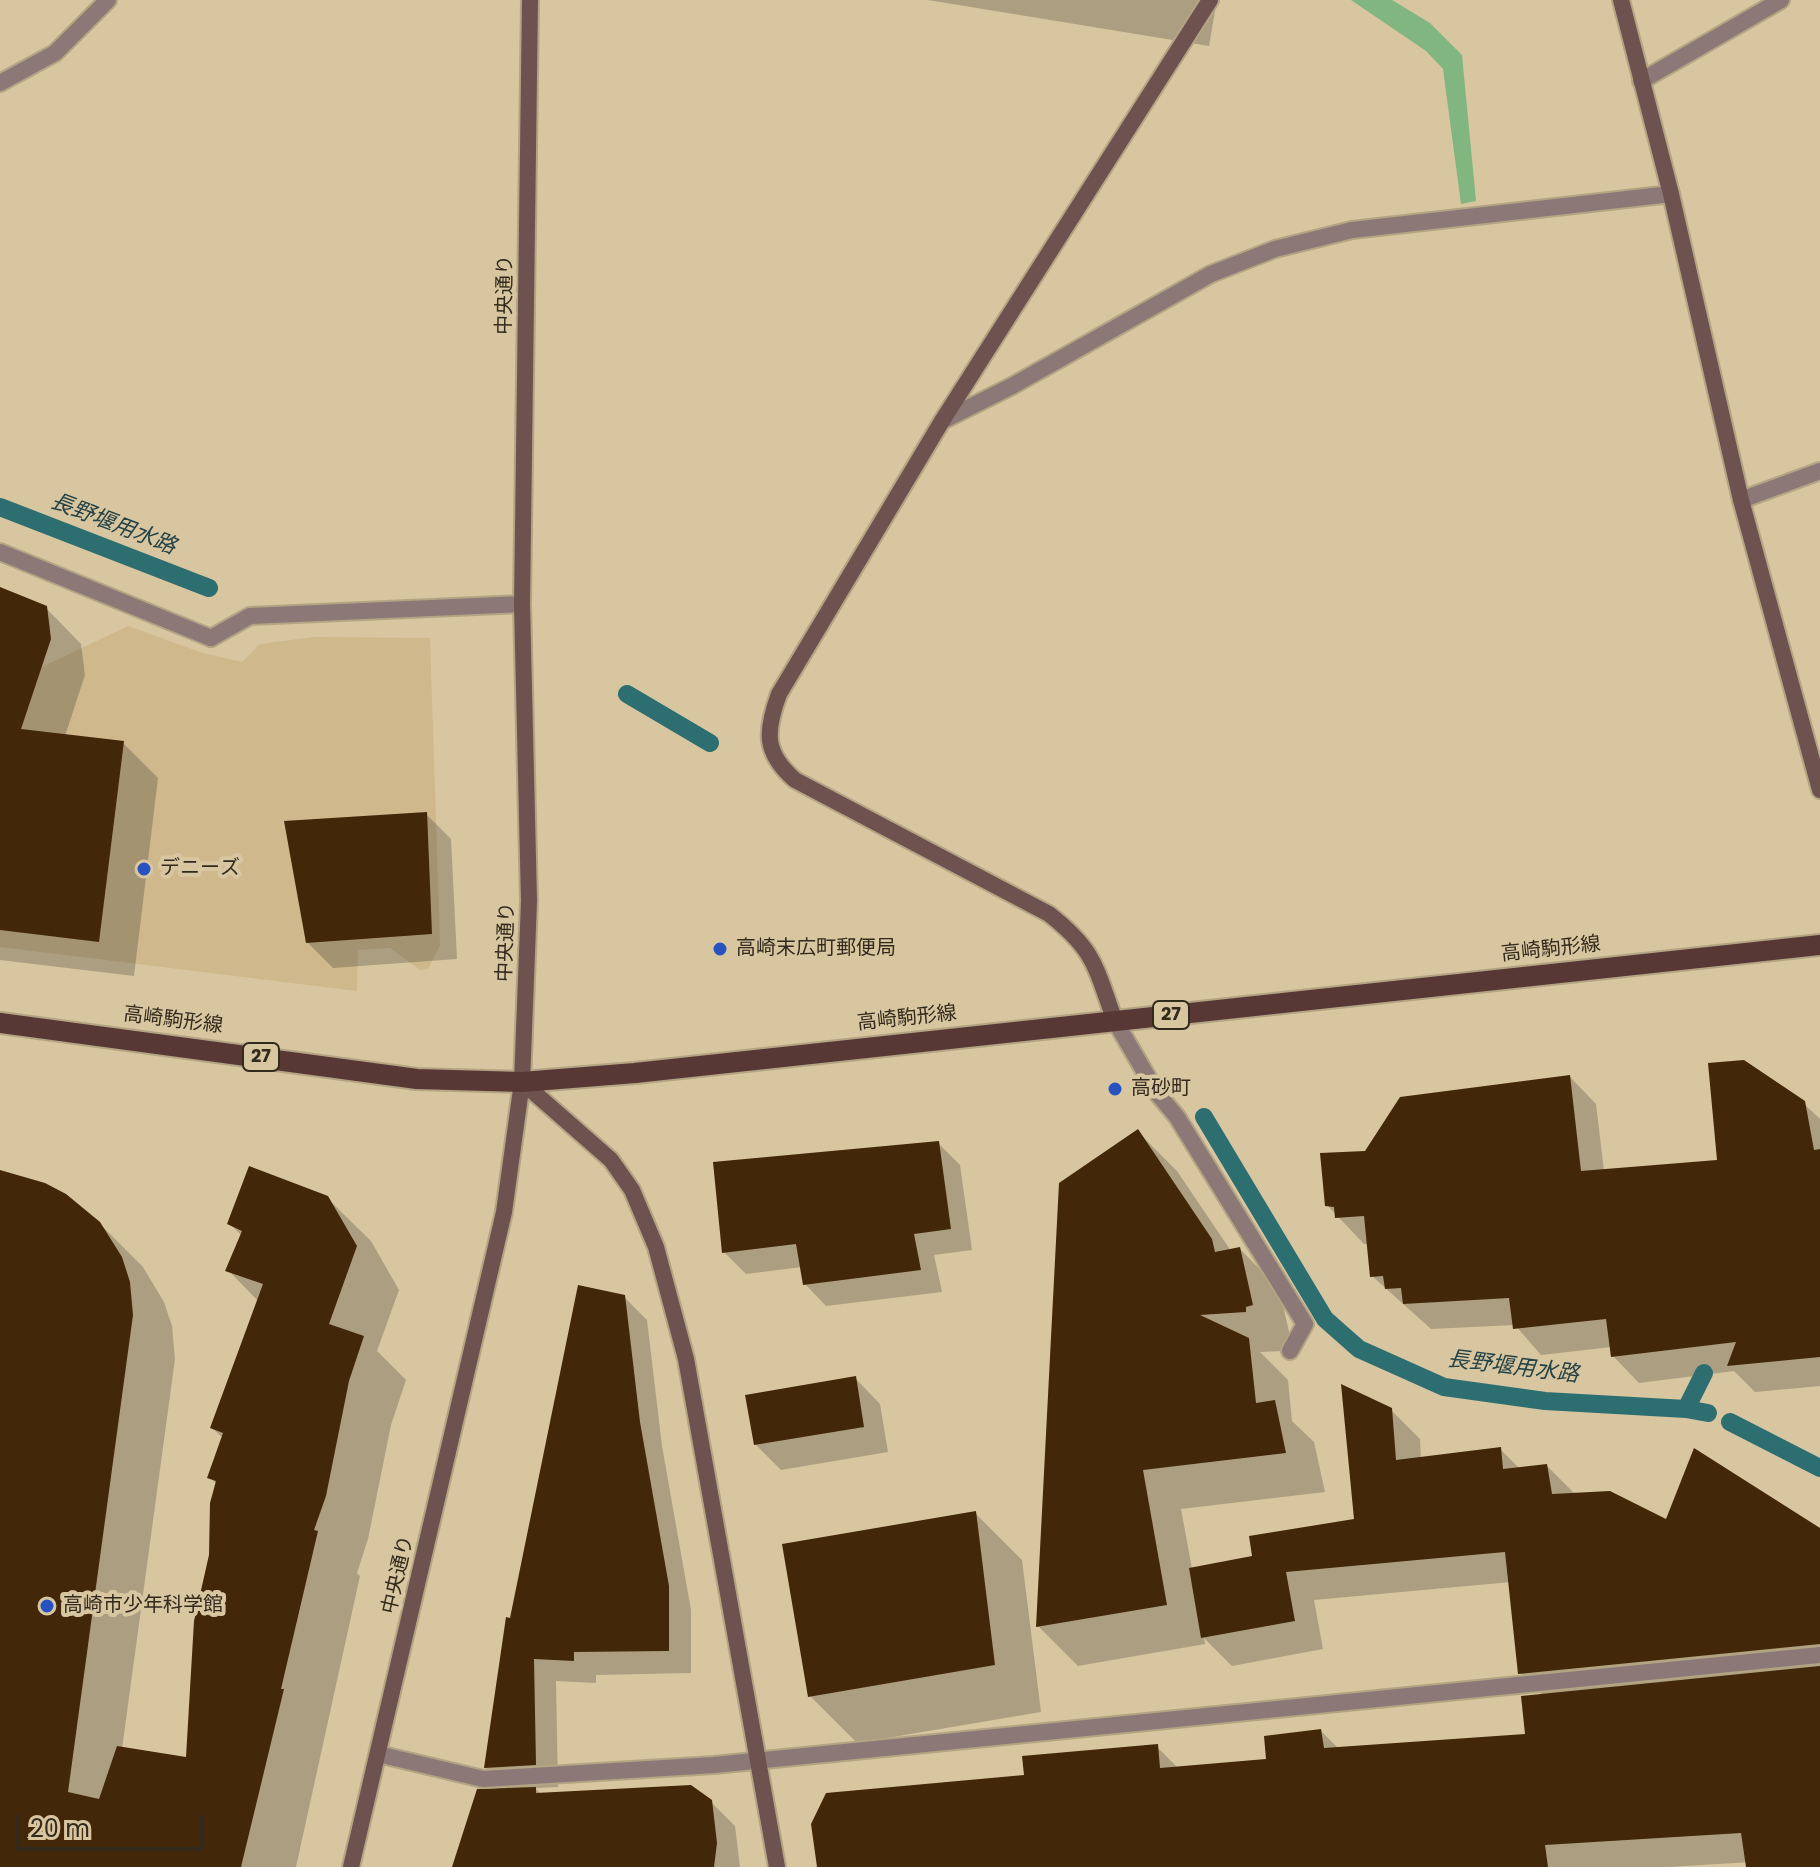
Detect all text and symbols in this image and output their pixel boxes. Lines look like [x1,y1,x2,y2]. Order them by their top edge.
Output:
street label: 中央通り [493,255,519,335]
water label: 長野堰用水路 [47,489,179,561]
place label: デニーズ [160,857,240,881]
marker: デニーズ [135,860,153,878]
street label: 中央通り [494,902,520,982]
street label: 高崎駒形線 [1500,933,1602,967]
place label: 高崎末広町郵便局 [736,937,896,961]
marker: 高崎末広町郵便局 [711,940,729,958]
road number: 27 [1153,1001,1189,1029]
street label: 高崎駒形線 [856,1002,958,1036]
street label: 高崎駒形線 [122,1003,224,1039]
road number: 27 [243,1043,279,1071]
place label: 高砂町 [1131,1077,1191,1101]
marker: 高砂町 [1106,1080,1124,1098]
water label: 長野堰用水路 [1446,1347,1580,1389]
street label: 中央通り [378,1533,420,1617]
place label: 高崎市少年科学館 [63,1594,223,1618]
marker: 高崎市少年科学館 [38,1597,56,1615]
scale bar [20,1799,208,1849]
text: 20 m [30,1812,90,1845]

